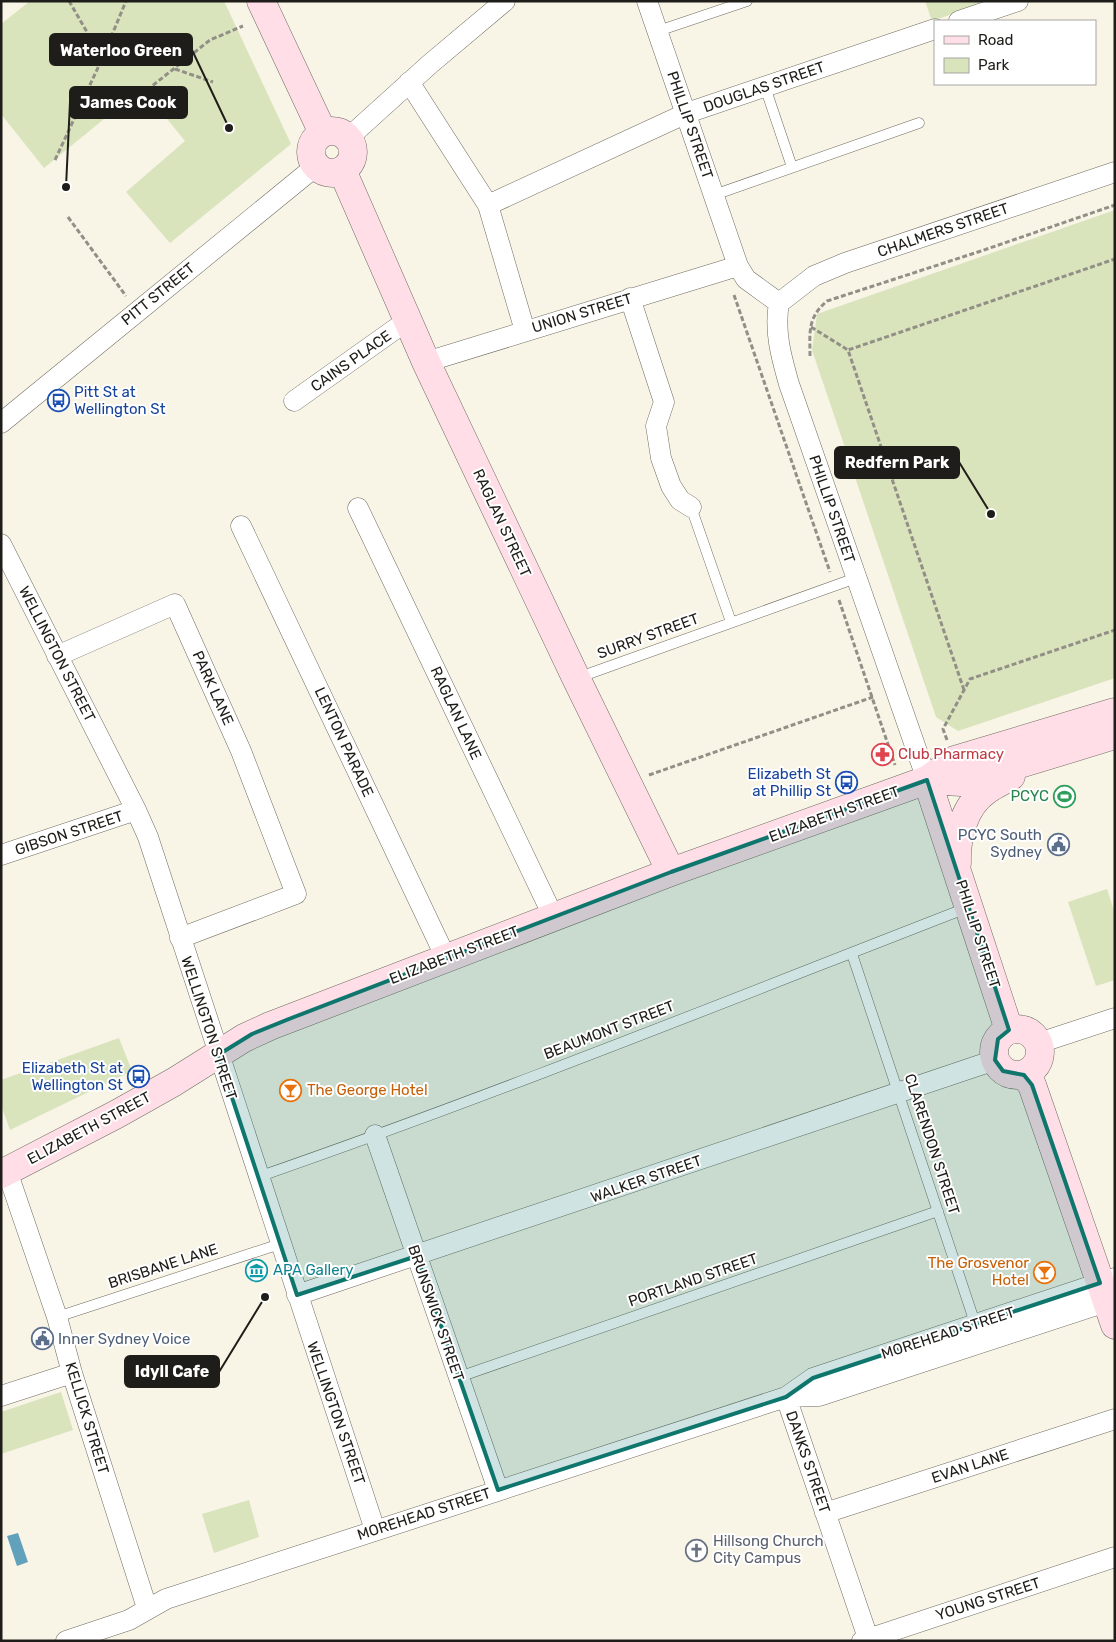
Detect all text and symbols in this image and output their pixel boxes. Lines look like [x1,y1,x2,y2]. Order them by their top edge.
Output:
legend [934,20,1096,85]
text: Road [978,31,1014,49]
callout: Waterloo Green [50,34,192,65]
text: Waterloo Green [60,41,182,60]
text: Park [978,56,1009,74]
street label: DOUGLAS STREET [701,58,827,116]
street label: PHILLIP STREET [663,69,717,182]
callout: James Cook [70,87,187,118]
text: James Cook [80,93,177,112]
street label: CHALMERS STREET [875,199,1011,261]
street label: PITT STREET [118,259,198,329]
street label: UNION STREET [530,289,635,337]
street label: CAINS PLACE [307,327,395,395]
place label: Pitt St at Wellington St [74,383,166,418]
bus stop icon: Pitt St at Wellington St [46,389,70,413]
callout: Redfern Park [835,447,959,478]
street label: PHILLIP STREET [805,453,859,566]
text: Redfern Park [845,453,950,472]
street label: RAGLAN STREET [469,466,535,580]
street label: WELLINGTON STREET [15,583,99,725]
street label: SURRY STREET [595,609,701,663]
street label: PARK LANE [189,648,237,728]
street label: RAGLAN LANE [427,664,485,762]
street label: LENTON PARADE [311,684,377,800]
pharmacy icon: Club Pharmacy [870,742,894,766]
place label: Club Pharmacy [898,745,1004,763]
place label: Elizabeth St at Phillip St [748,765,831,800]
bus stop icon: Elizabeth St at Phillip St [835,771,859,795]
street label: ELIZABETH STREET [766,782,902,846]
sports icon: PCYC [1053,784,1077,808]
place label: PCYC [1010,787,1049,805]
street label: GIBSON STREET [13,807,126,859]
place label: PCYC South Sydney [958,826,1042,861]
public building icon: PCYC South Sydney [1046,832,1070,856]
street label: PHILLIP STREET [952,877,1004,991]
street label: ELIZABETH STREET [387,922,522,988]
street label: WELLINGTON STREET [177,954,241,1102]
street label: BEAUMONT STREET [541,997,677,1063]
place label: Elizabeth St at Wellington St [22,1059,123,1094]
bus stop icon: Elizabeth St at Wellington St [127,1065,151,1089]
street label: CLARENDON STREET [901,1071,963,1217]
bar icon: The George Hotel [279,1078,303,1102]
place label: The George Hotel [307,1081,428,1099]
street label: ELIZABETH STREET [24,1088,154,1168]
street label: WALKER STREET [588,1151,704,1206]
street label: BRISBANE LANE [106,1240,220,1292]
street label: BRUNSWICK STREET [404,1242,468,1384]
street label: PORTLAND STREET [626,1249,760,1311]
place label: The Grosvenor Hotel [928,1254,1029,1289]
museum icon: APA Gallery [245,1258,269,1282]
bar icon: The Grosvenor Hotel [1033,1260,1057,1284]
place label: APA Gallery [273,1261,354,1279]
street label: MOREHEAD STREET [879,1303,1017,1363]
public building icon: Inner Sydney Voice [30,1327,54,1351]
place label: Inner Sydney Voice [58,1330,190,1348]
street label: WELLINGTON STREET [303,1339,369,1487]
callout: Idyll Cafe [125,1356,219,1387]
street label: KELLICK STREET [61,1360,113,1476]
text: Idyll Cafe [135,1362,209,1381]
street label: DANKS STREET [782,1408,834,1516]
street label: EVAN LANE [929,1445,1011,1487]
street label: MOREHEAD STREET [355,1484,493,1544]
place label: Hillsong Church City Campus [713,1532,824,1567]
church icon: Hillsong Church City Campus [685,1538,709,1562]
street label: YOUNG STREET [933,1574,1043,1624]

